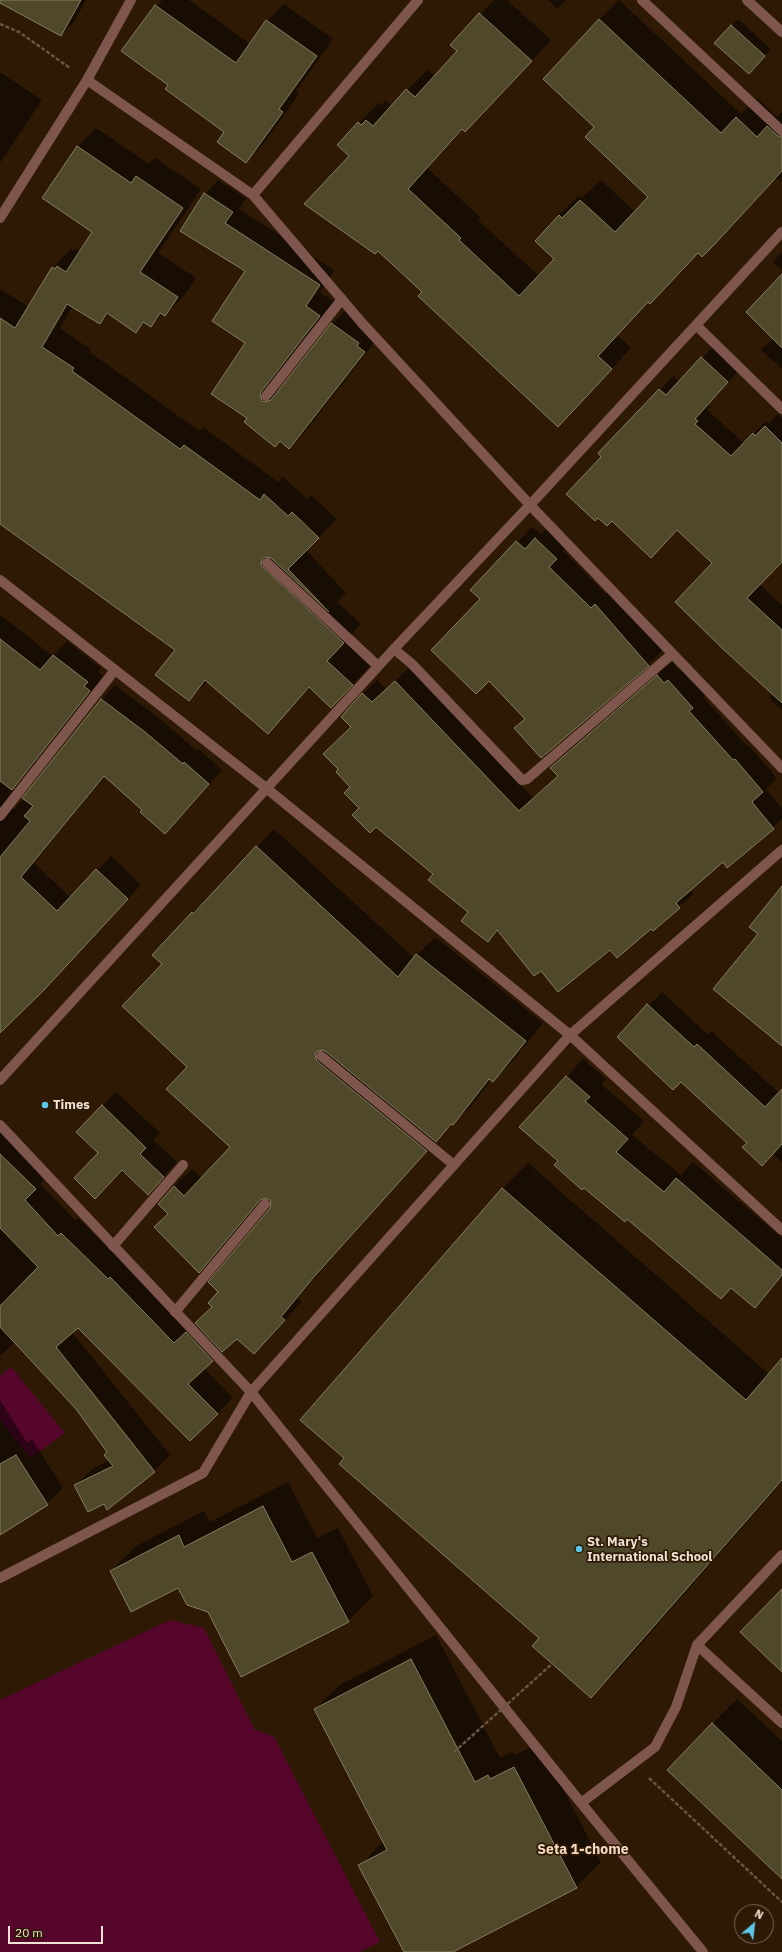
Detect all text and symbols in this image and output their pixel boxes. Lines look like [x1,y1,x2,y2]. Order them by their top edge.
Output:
place label: Times [53,1097,90,1113]
marker: Times [40,1100,50,1110]
place label: St. Mary's International School [587,1534,712,1565]
marker: St. Mary's International School [574,1544,584,1554]
district label: Seta 1-chome [537,1842,629,1858]
north arrow [734,1904,774,1944]
text: N [752,1906,766,1922]
scale bar [10,1918,105,1944]
text: 20 m [15,1925,43,1940]

